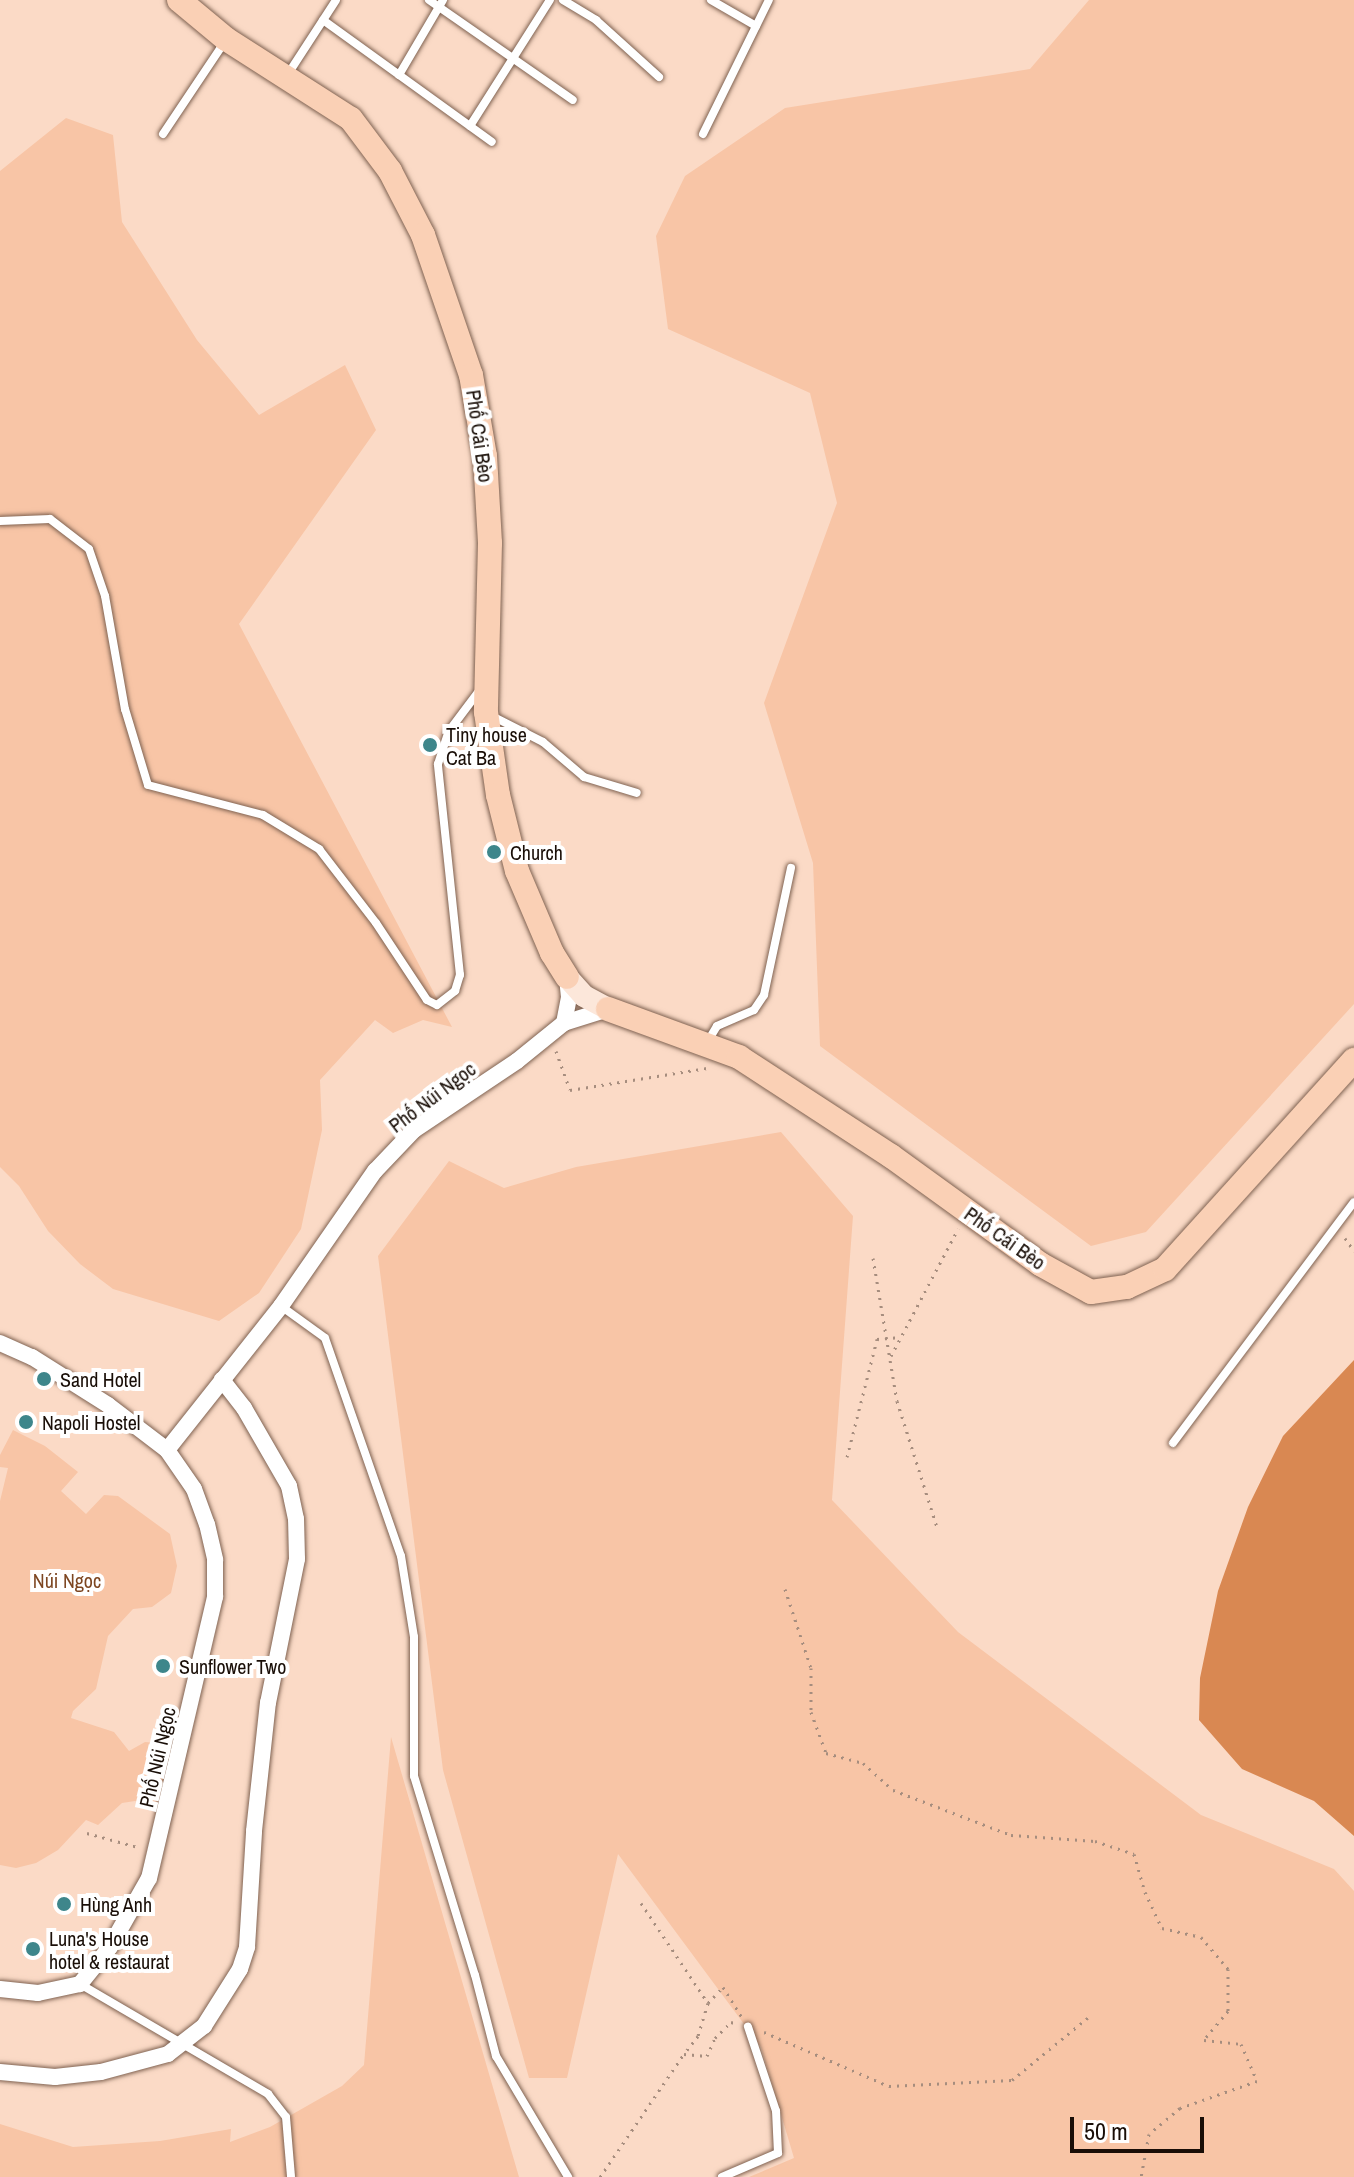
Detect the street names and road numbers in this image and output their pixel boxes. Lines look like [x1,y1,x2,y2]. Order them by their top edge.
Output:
street label: Phố Cái Bèo [462,388,498,484]
street label: Phố Núi Ngọc [384,1057,480,1137]
street label: Phố Cái Bèo [960,1201,1050,1275]
street label: Phố Núi Ngọc [134,1705,180,1809]

